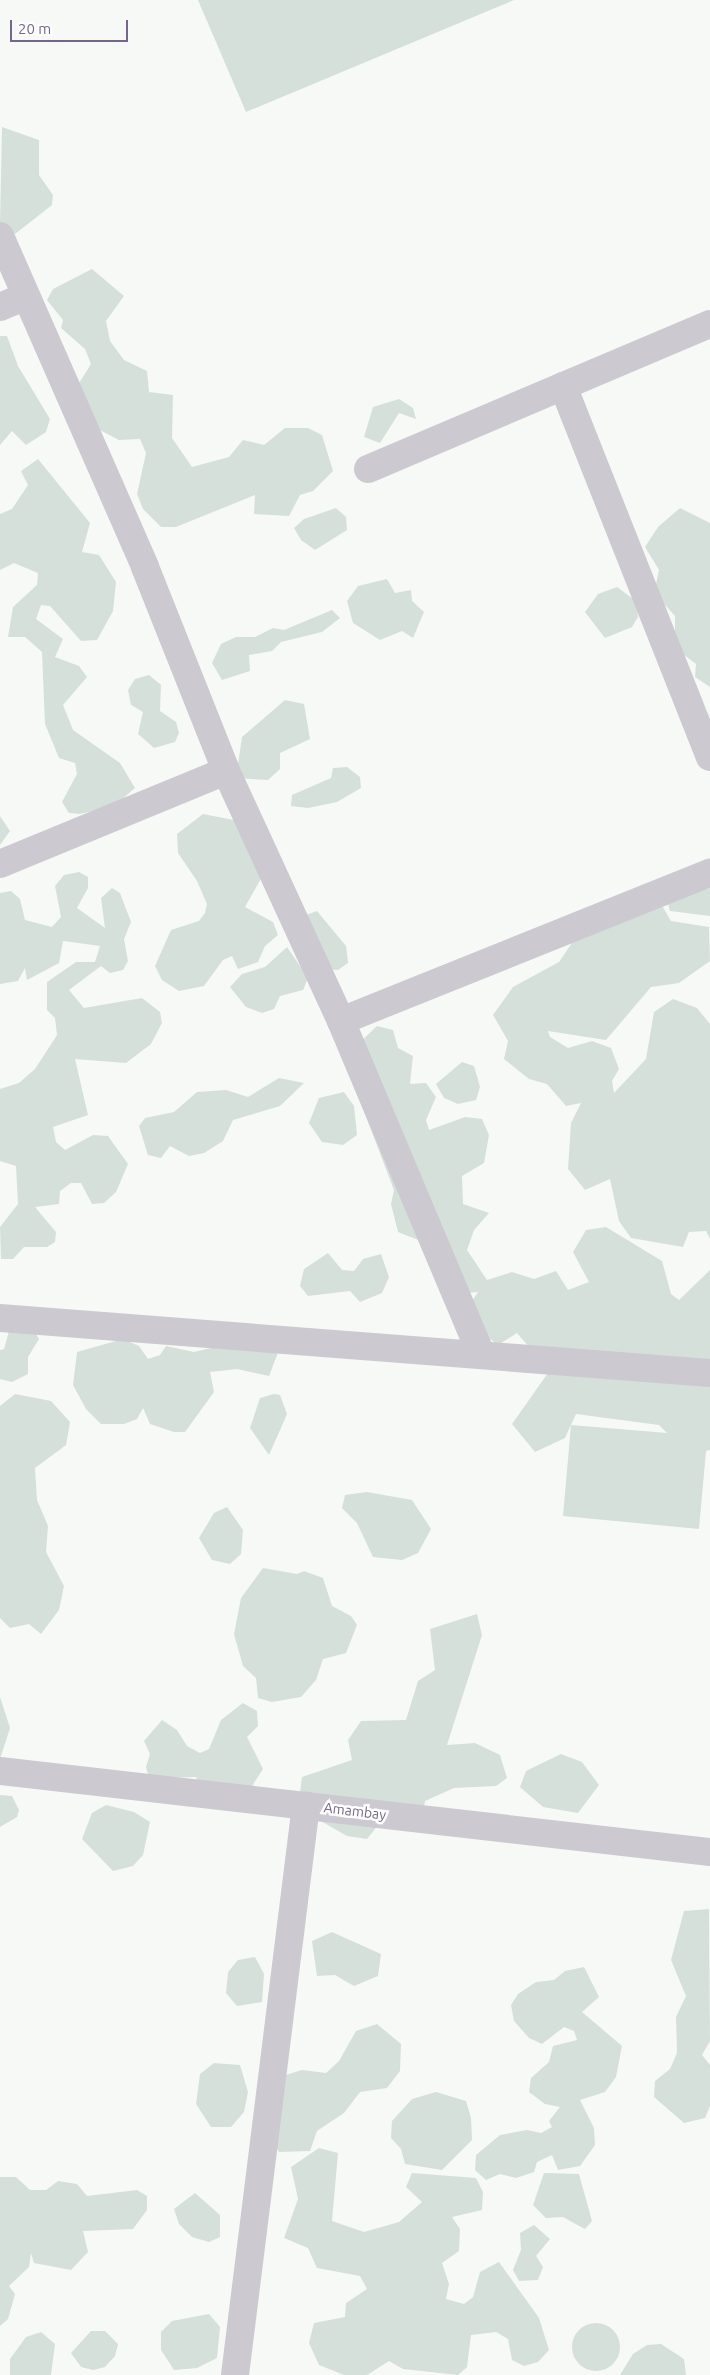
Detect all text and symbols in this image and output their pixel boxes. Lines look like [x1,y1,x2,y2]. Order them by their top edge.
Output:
scale bar [12,10,130,42]
text: 20 m [18,20,51,37]
street label: Amambay [323,1799,387,1823]

